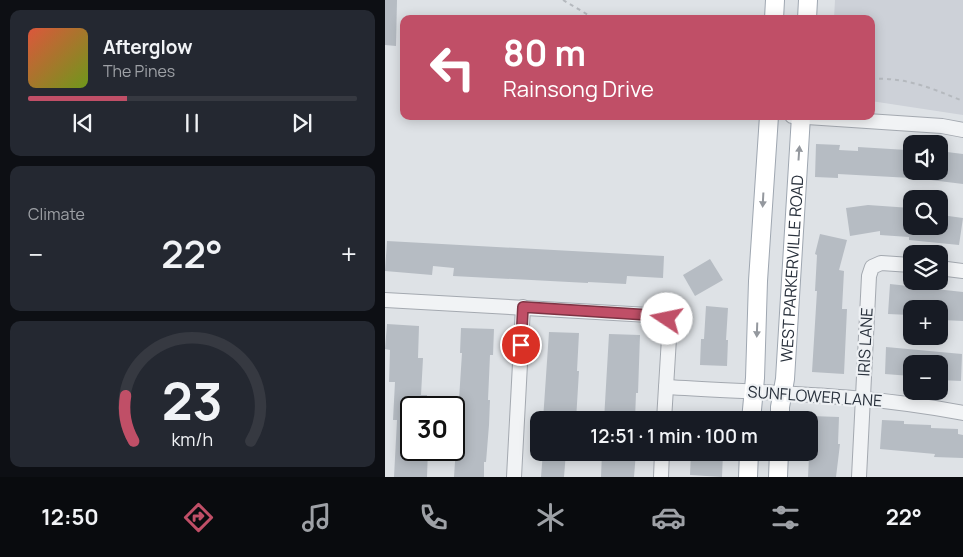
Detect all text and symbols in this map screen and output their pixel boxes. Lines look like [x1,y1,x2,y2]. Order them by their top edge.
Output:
text: 80 m [503,29,586,77]
text: Afterglow [103,34,192,60]
icon: left [420,35,485,100]
text: The Pines [103,60,175,82]
text: Rainsong Drive [503,74,654,104]
icon: previous [69,109,97,137]
icon: pause [178,109,206,137]
icon: next [288,109,316,137]
map controls [903,135,948,400]
button: sound [903,135,948,180]
one-way arrow [796,145,804,161]
street label: WEST PARKERVILLE ROAD [775,174,808,363]
button: search [903,190,948,235]
one-way arrow [758,192,766,208]
text: Climate [28,203,85,225]
text: 22° [161,227,223,279]
text: − [28,235,43,273]
text: + [341,235,357,273]
button: layers [903,245,948,290]
position arrow [640,292,692,344]
button: + [903,300,948,345]
street label: IRIS LANE [852,307,878,377]
one-way arrow [752,322,760,338]
pin [500,324,542,366]
icon: arrive [507,331,535,359]
button: − [903,355,948,400]
text: 23 [162,365,223,436]
street label: SUNFLOWER LANE [747,380,883,412]
speed limit sign: 30 [400,396,465,461]
text: 12:51 · 1 min · 100 m [590,423,758,449]
text: km/h [172,427,213,451]
icon: directions [181,500,216,535]
icon: music [299,500,334,535]
icon: phone [416,500,451,535]
icon: climate [533,500,568,535]
icon: car [651,500,686,535]
icon: filters [768,500,803,535]
text: 12:50 [41,502,99,532]
text: 22° [886,502,922,532]

